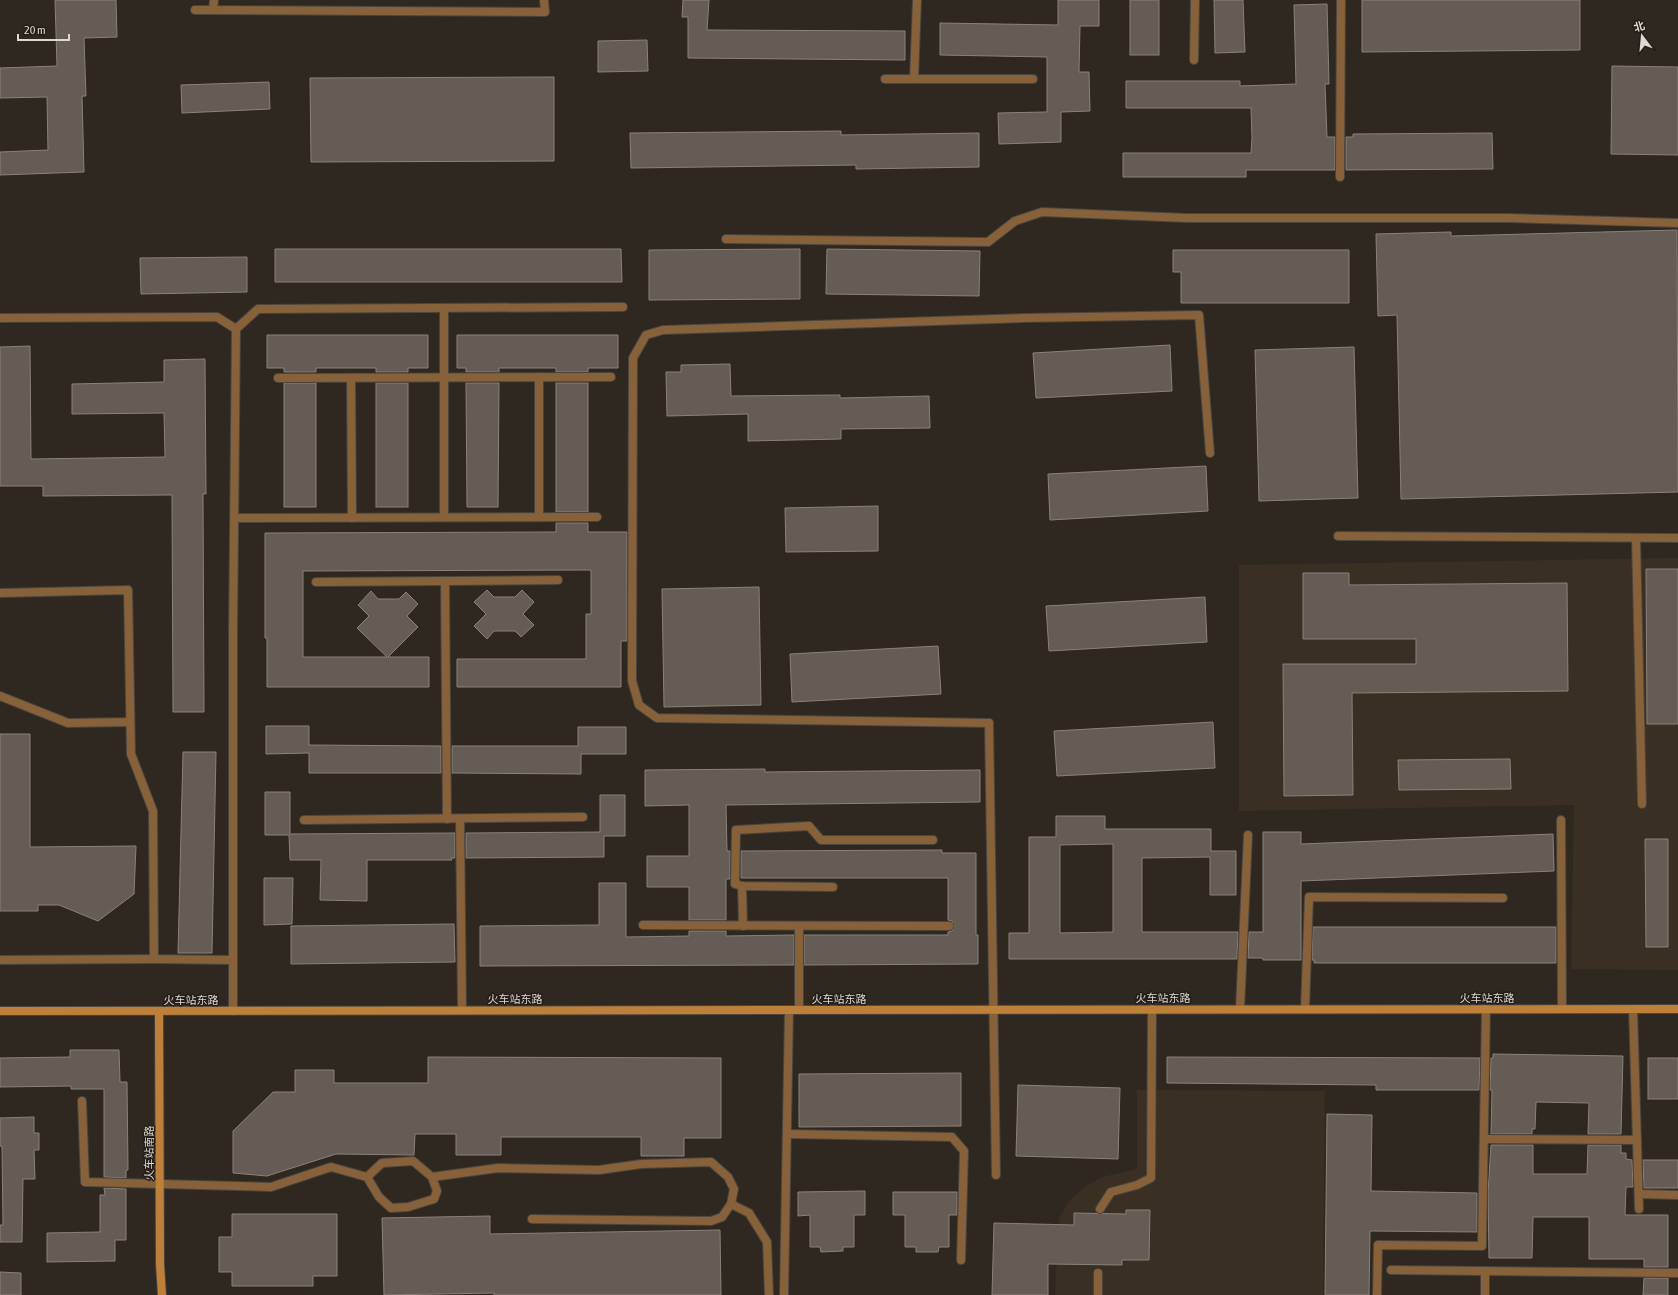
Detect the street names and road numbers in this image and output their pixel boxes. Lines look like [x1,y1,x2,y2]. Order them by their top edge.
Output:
street label: 火车站东路 [1136,992,1191,1004]
street label: 火车站东路 [1460,992,1515,1004]
street label: 火车站东路 [488,993,543,1005]
street label: 火车站东路 [812,993,867,1005]
street label: 火车站东路 [164,994,219,1006]
street label: 火车站南路 [143,1126,155,1181]

